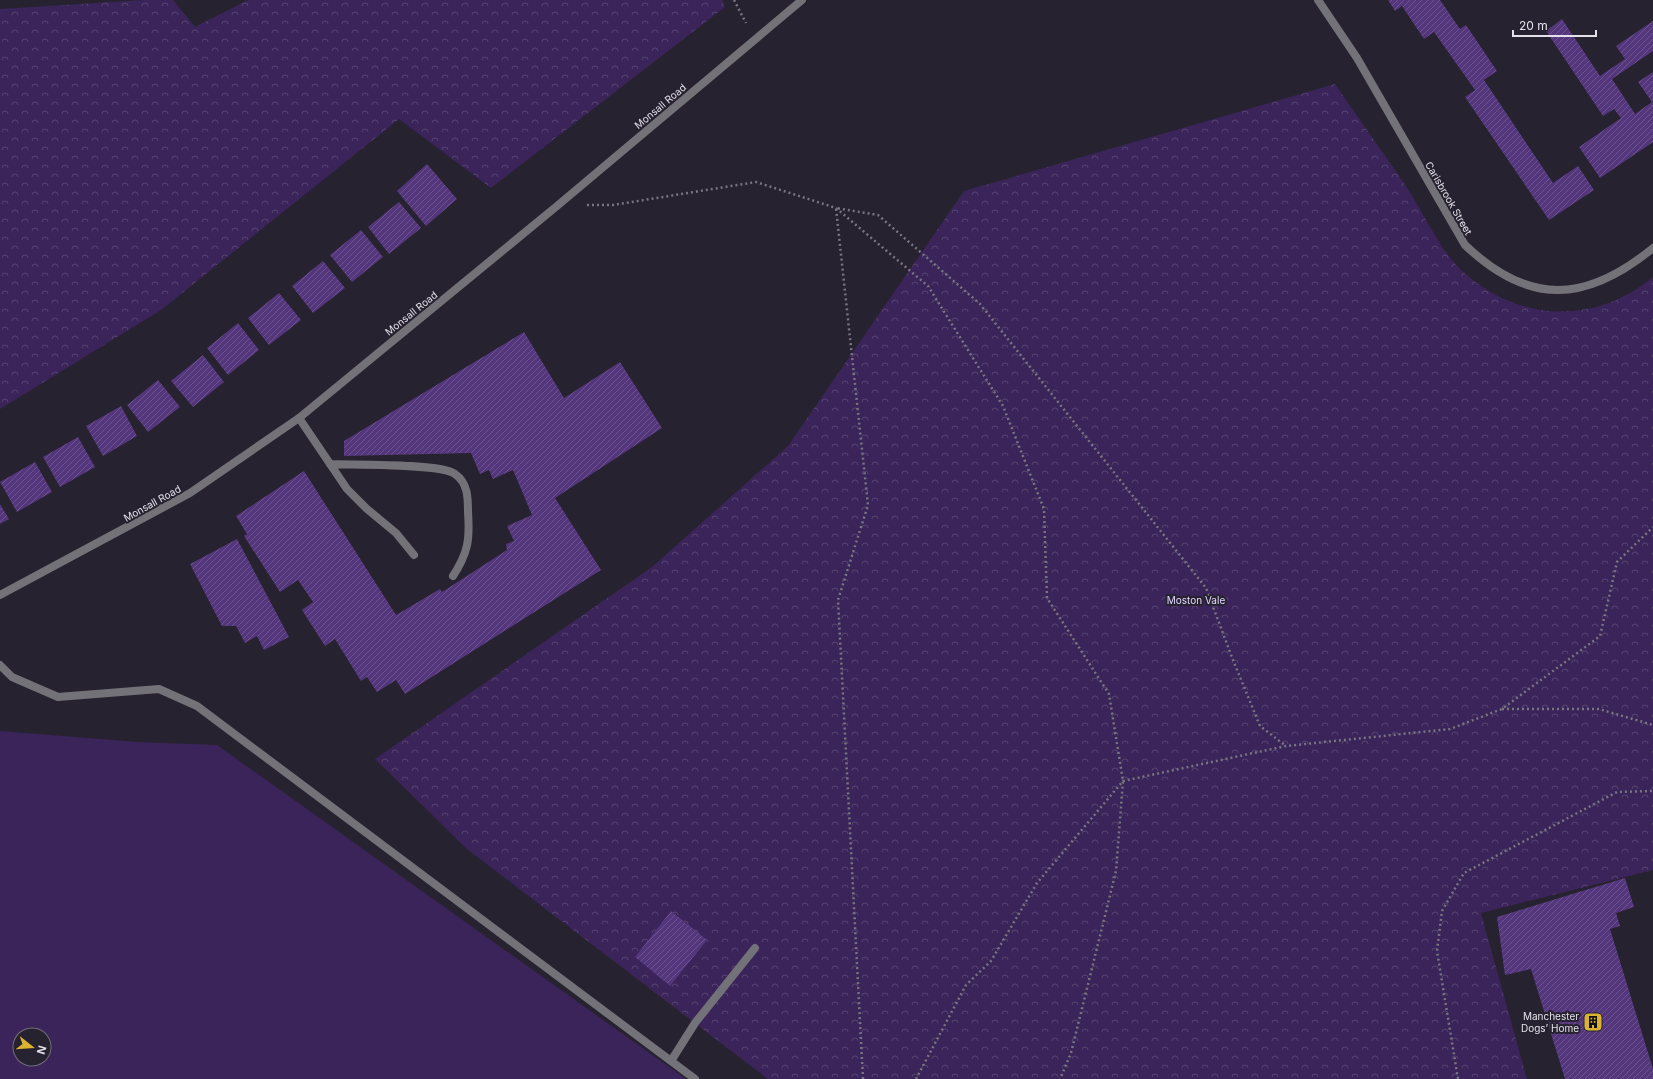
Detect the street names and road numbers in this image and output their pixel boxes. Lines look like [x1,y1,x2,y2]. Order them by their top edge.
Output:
street label: Monsall Road [632,81,688,131]
street label: Carisbrook Street [1423,159,1475,237]
street label: Monsall Road [383,288,439,338]
street label: Monsall Road [121,482,183,524]

